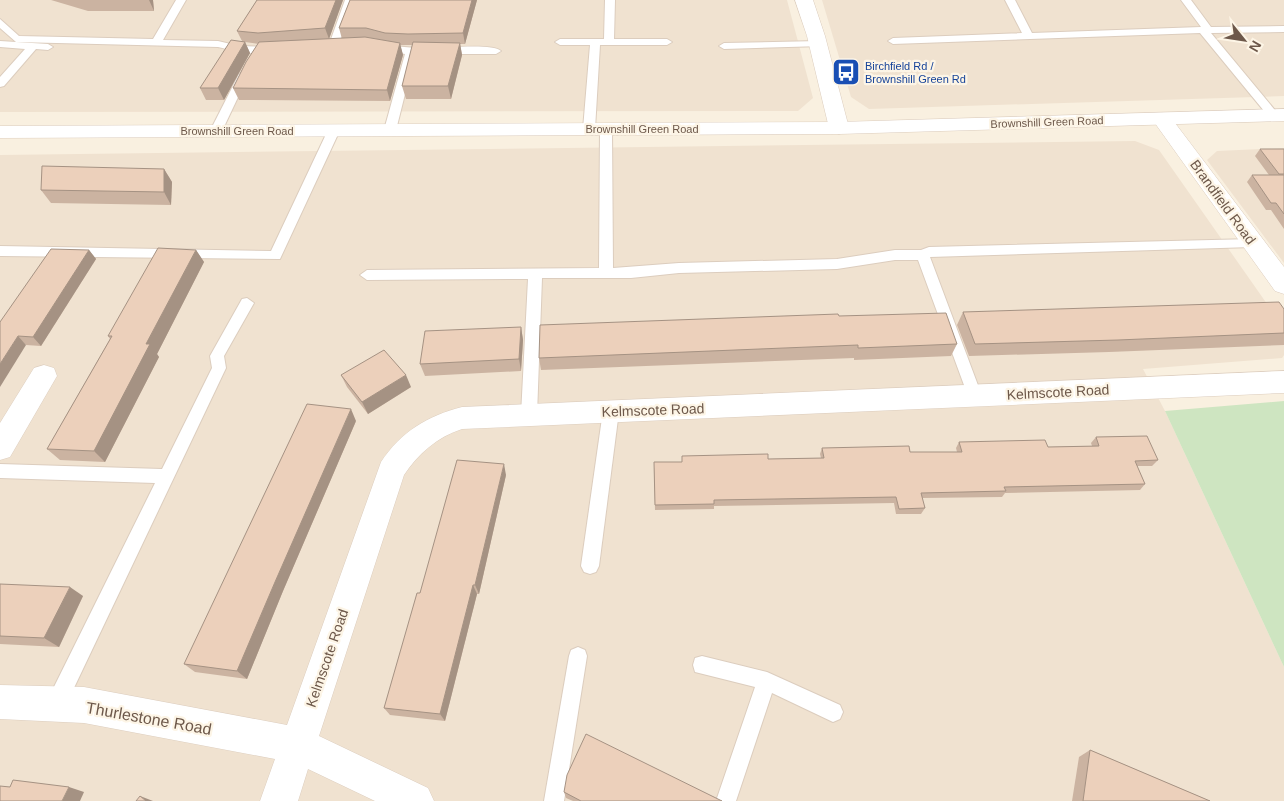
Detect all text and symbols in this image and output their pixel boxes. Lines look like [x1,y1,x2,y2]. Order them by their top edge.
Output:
north arrow [1219,15,1269,65]
text: N [1246,38,1265,55]
bus stop icon: Birchfield Rd / Brownshill Green Rd [831,57,861,87]
place label: Birchfield Rd / Brownshill Green Rd [865,60,966,85]
street label: Brownshill Green Road [990,114,1104,130]
street label: Brownshill Green Road [585,123,699,135]
street label: Brownshill Green Road [180,125,294,137]
street label: Brandfield Road [1187,157,1259,247]
street label: Kelmscote Road [1006,381,1110,403]
street label: Kelmscote Road [601,400,705,420]
street label: Kelmscote Road [303,607,351,709]
street label: Thurlestone Road [85,699,213,738]

